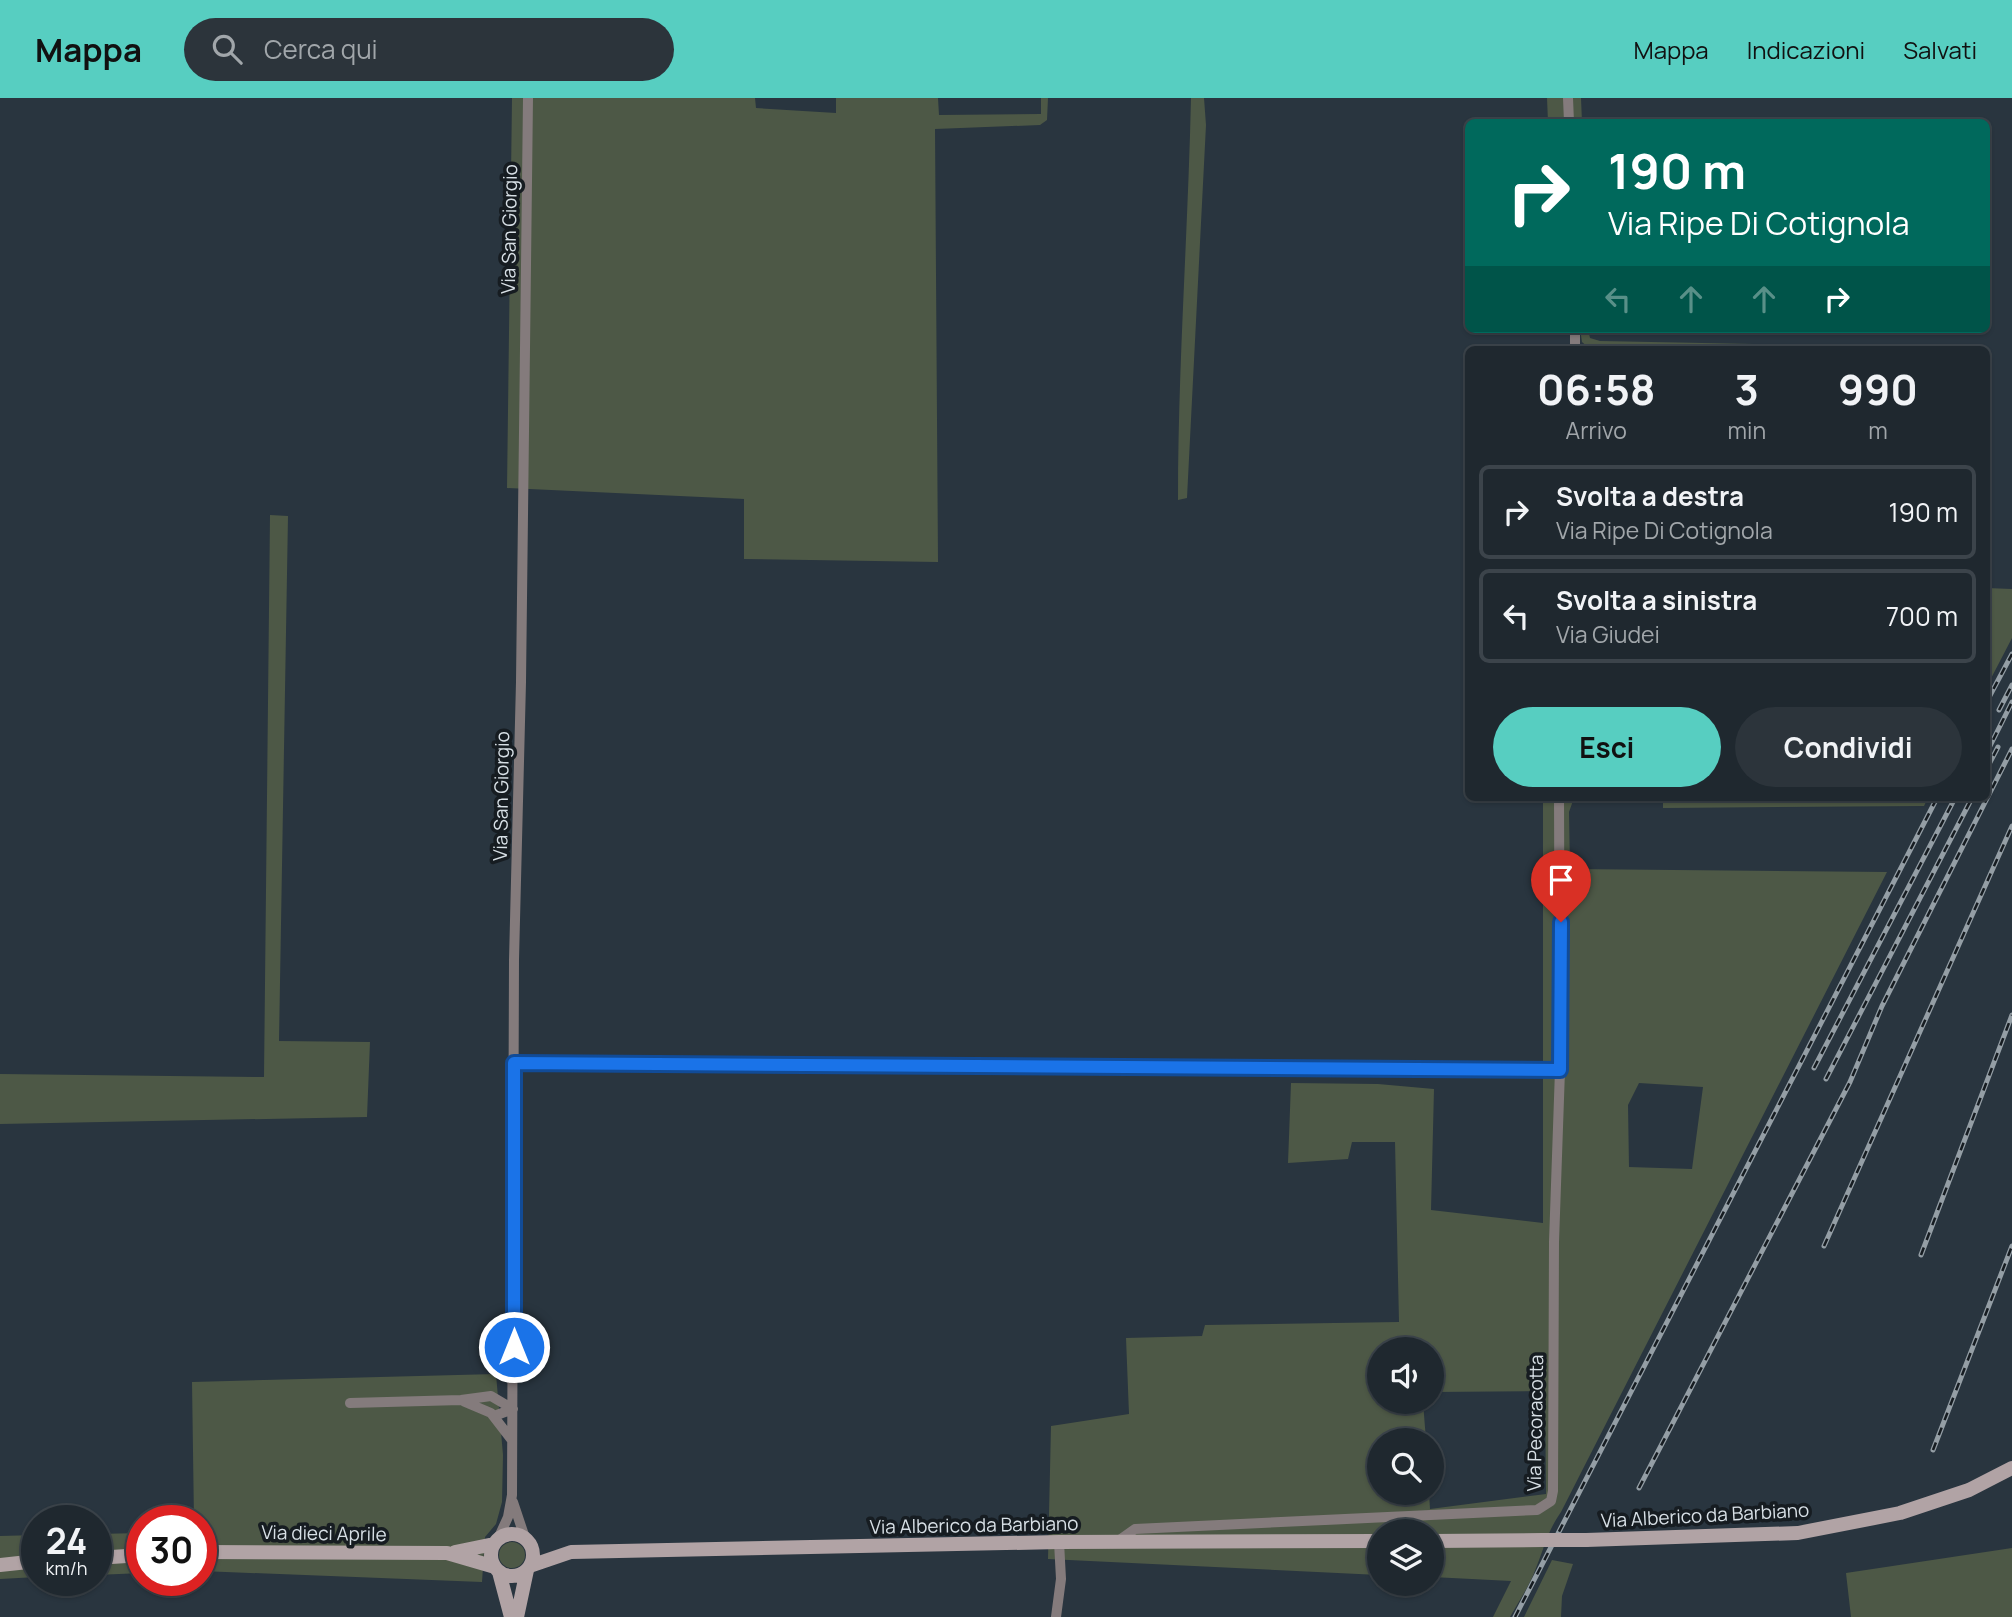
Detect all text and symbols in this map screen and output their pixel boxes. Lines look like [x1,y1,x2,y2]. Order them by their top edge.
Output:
search box [184,18,674,81]
text: Mappa [35,27,142,72]
icon: search [208,30,246,68]
text: Cerca qui [264,31,378,67]
text: Mappa [1633,33,1709,66]
text: Indicazioni [1747,33,1865,66]
text: Salvati [1903,33,1977,66]
text: 190 m [1608,137,1746,204]
icon: right [1493,147,1584,238]
street label: Via San Giorgio [495,164,523,294]
text: Via Ripe Di Cotignola [1608,201,1910,245]
icon: left [1599,280,1637,318]
icon: ahead [1672,280,1710,318]
icon: ahead [1745,280,1783,318]
icon: right [1818,280,1856,318]
text: 06:58 [1537,360,1656,418]
text: 3 [1735,360,1759,418]
text: 990 [1838,360,1918,418]
text: Arrivo [1566,414,1627,446]
text: min [1728,414,1766,446]
text: m [1868,414,1888,446]
text: Svolta a destra [1556,478,1744,514]
icon: right [1497,493,1535,531]
text: 190 m [1889,494,1958,530]
text: Via Ripe Di Cotignola [1556,514,1773,546]
text: Svolta a sinistra [1556,582,1757,618]
icon: left [1497,597,1535,635]
text: 700 m [1886,598,1958,634]
text: Via Giudei [1556,618,1660,650]
button: Esci [1493,707,1721,787]
button: Condividi [1735,707,1962,787]
street label: Via San Giorgio [487,731,515,861]
pin [1531,850,1591,922]
icon: arrive [1542,861,1580,899]
position arrow [477,1310,551,1384]
map controls [1367,1337,1444,1596]
button: sound [1367,1337,1444,1414]
street label: Via Pecoracotta [1521,1354,1549,1492]
button: search [1367,1428,1444,1505]
street label: Via Alberico da Barbiano [1600,1497,1810,1533]
speed limit sign: 30 [126,1505,217,1596]
street label: Via Alberico da Barbiano [869,1510,1079,1540]
text: 24 [46,1517,87,1565]
street label: Via dieci Aprile [261,1519,387,1547]
button: layers [1367,1519,1444,1596]
text: km/h [46,1556,87,1580]

